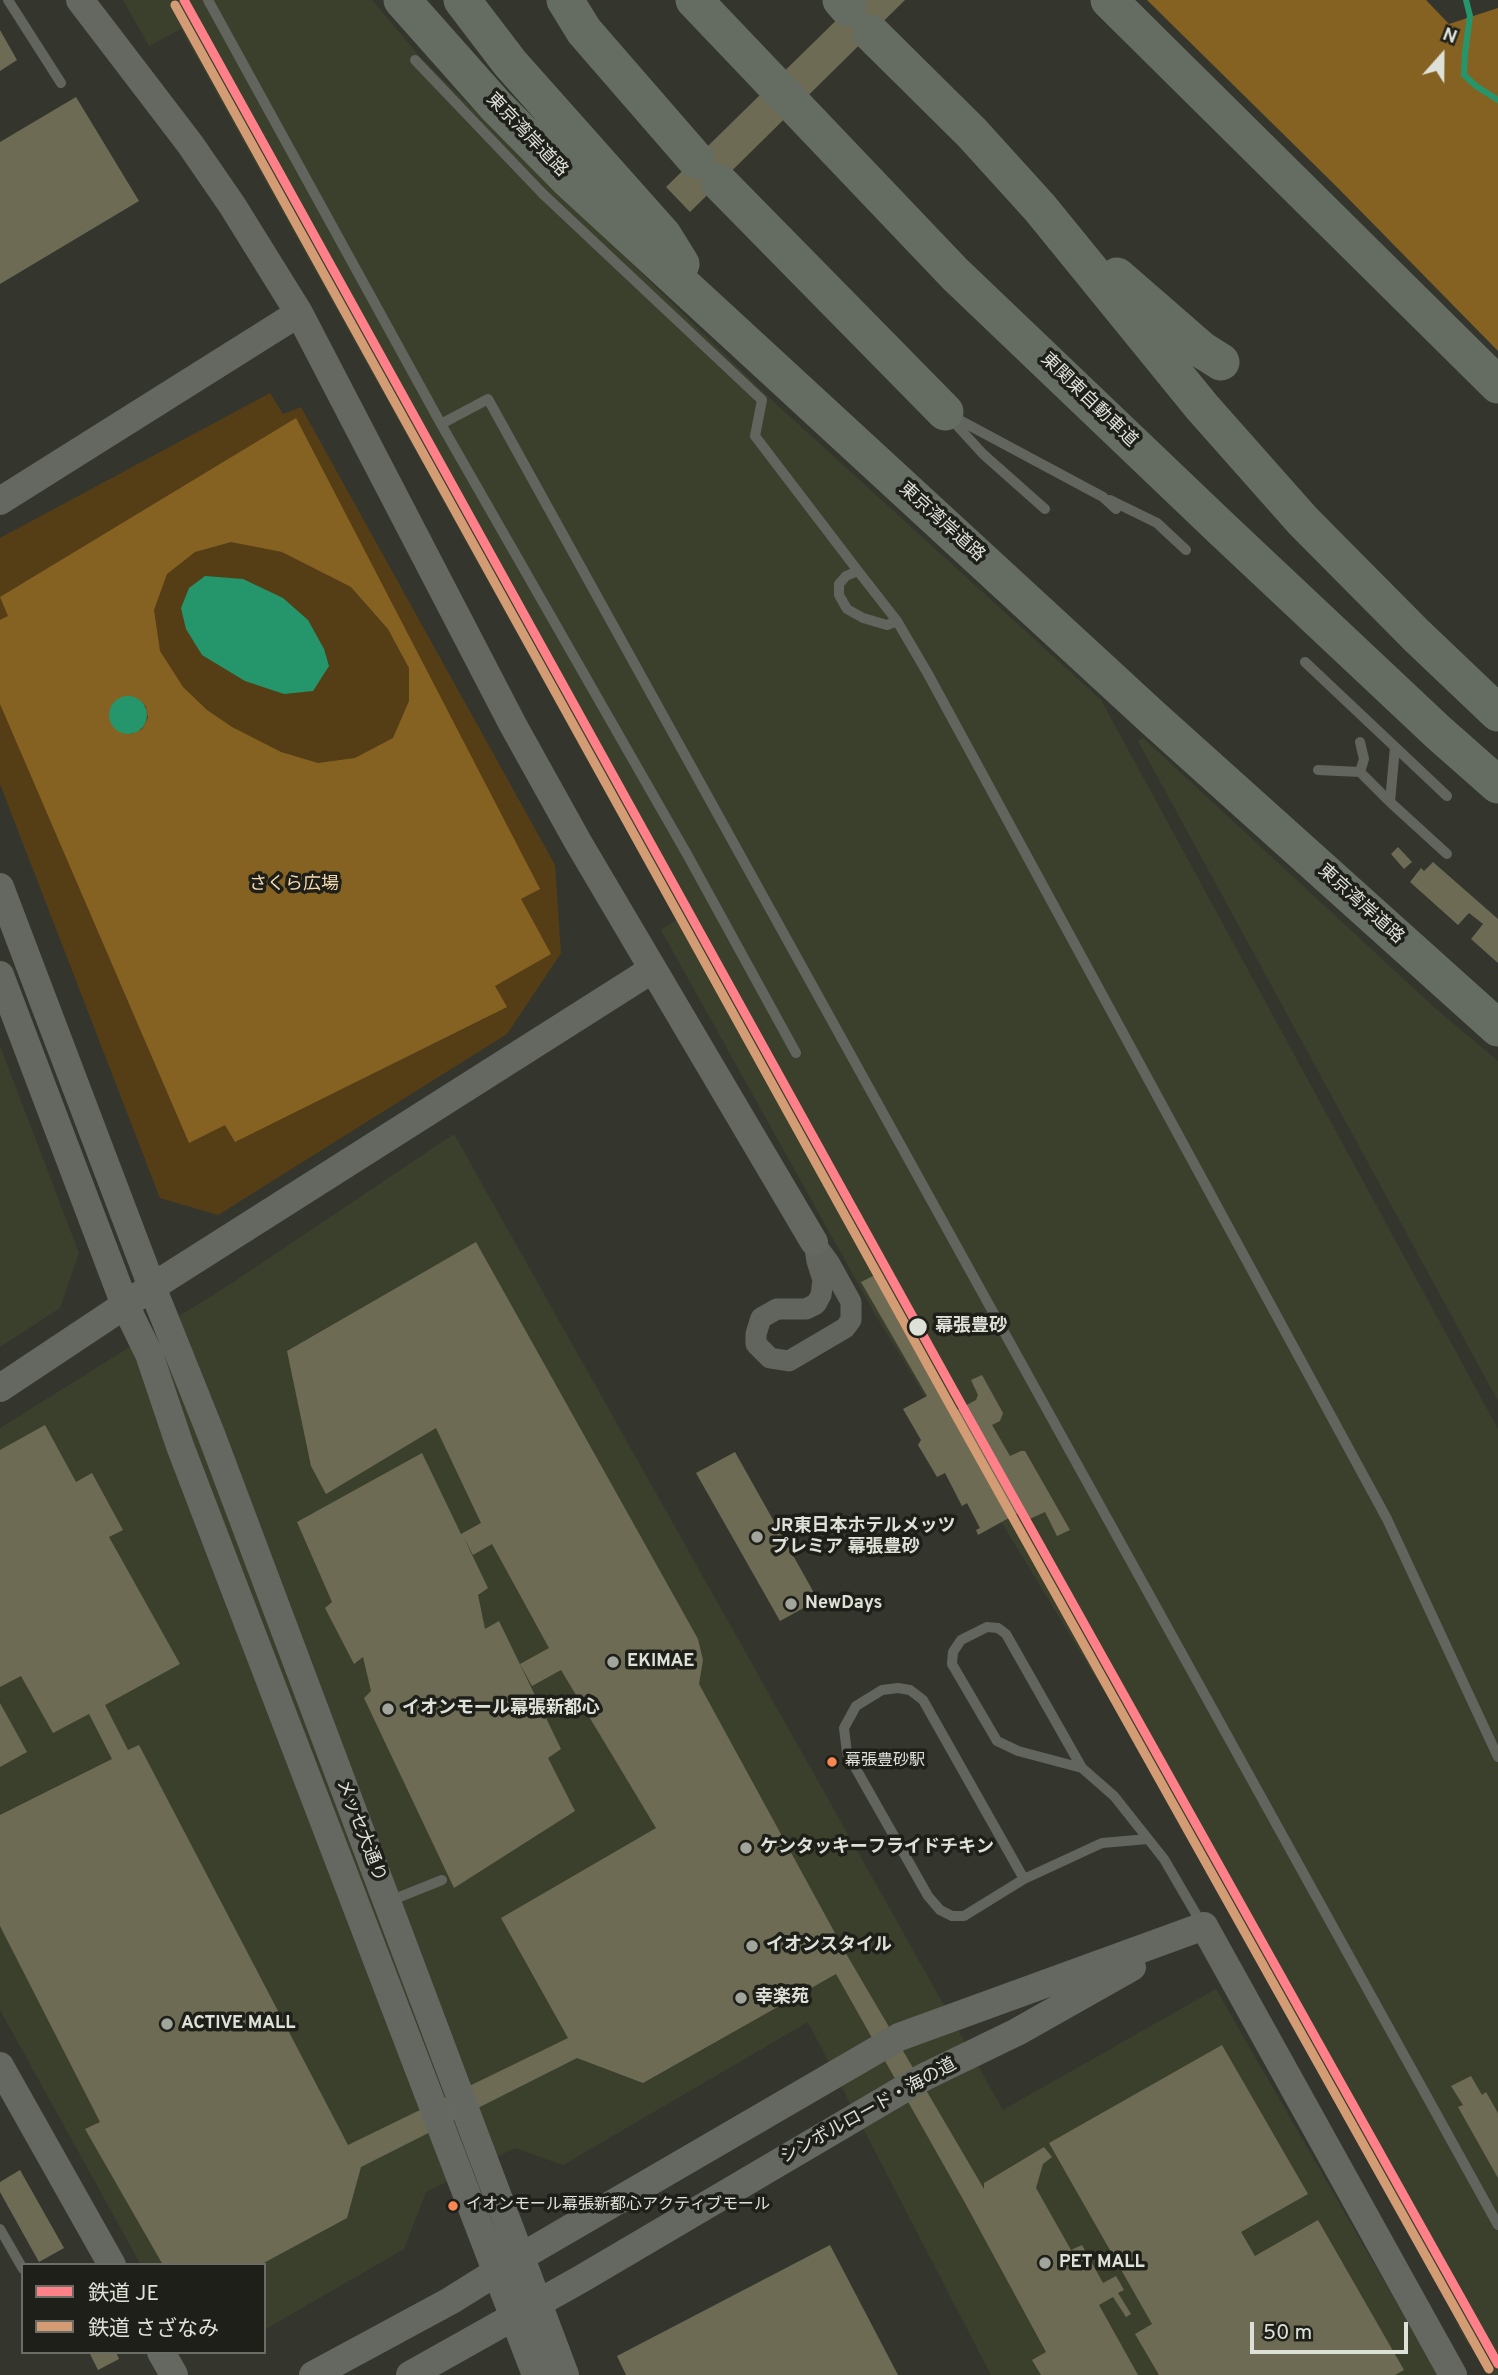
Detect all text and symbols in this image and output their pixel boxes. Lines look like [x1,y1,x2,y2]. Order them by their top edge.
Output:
north arrow [1407,21,1477,91]
text: N [1439,23,1460,50]
street label: 東京湾岸道路 [481,90,571,182]
street label: 東関東自動車道 [1035,349,1141,453]
street label: 東京湾岸道路 [894,479,988,567]
street label: 東京湾岸道路 [1313,861,1407,949]
park label: さくら広場 [249,874,339,896]
marker: 幕張豊砂 [907,1316,929,1338]
place label: 幕張豊砂 [935,1316,1007,1338]
place label: JR東日本ホテルメッツ プレミア 幕張豊砂 [771,1516,955,1558]
marker: JR東日本ホテルメッツ プレミア 幕張豊砂 [749,1529,765,1545]
place label: NewDays [805,1593,882,1615]
marker: NewDays [783,1596,799,1612]
place label: EKIMAE [627,1651,695,1673]
marker: EKIMAE [605,1654,621,1670]
place label: イオンモール幕張新都心 [402,1698,600,1720]
marker: イオンモール幕張新都心 [380,1701,396,1717]
place label: 幕張豊砂駅 [845,1752,925,1772]
marker: 幕張豊砂駅 [825,1755,839,1769]
street label: メッセ大通り [331,1777,389,1885]
place label: ケンタッキーフライドチキン [760,1837,994,1859]
marker: ケンタッキーフライドチキン [738,1840,754,1856]
place label: イオンスタイル [766,1935,892,1957]
marker: イオンスタイル [744,1938,760,1954]
place label: 幸楽苑 [755,1987,809,2009]
marker: 幸楽苑 [733,1990,749,2006]
place label: ACTIVE MALL [181,2013,295,2035]
marker: ACTIVE MALL [159,2016,175,2032]
street label: シンボルロード・海の道 [777,2055,961,2169]
place label: イオンモール幕張新都心アクティブモール [466,2196,770,2216]
marker: イオンモール幕張新都心アクティブモール [446,2199,460,2213]
place label: PET MALL [1059,2252,1145,2274]
marker: PET MALL [1037,2255,1053,2271]
legend [21,2263,266,2354]
text: 鉄道 JE [88,2281,159,2308]
scale bar [1253,2308,1410,2352]
text: 鉄道 さざなみ [88,2316,219,2343]
text: 50 m [1263,2320,1312,2347]

